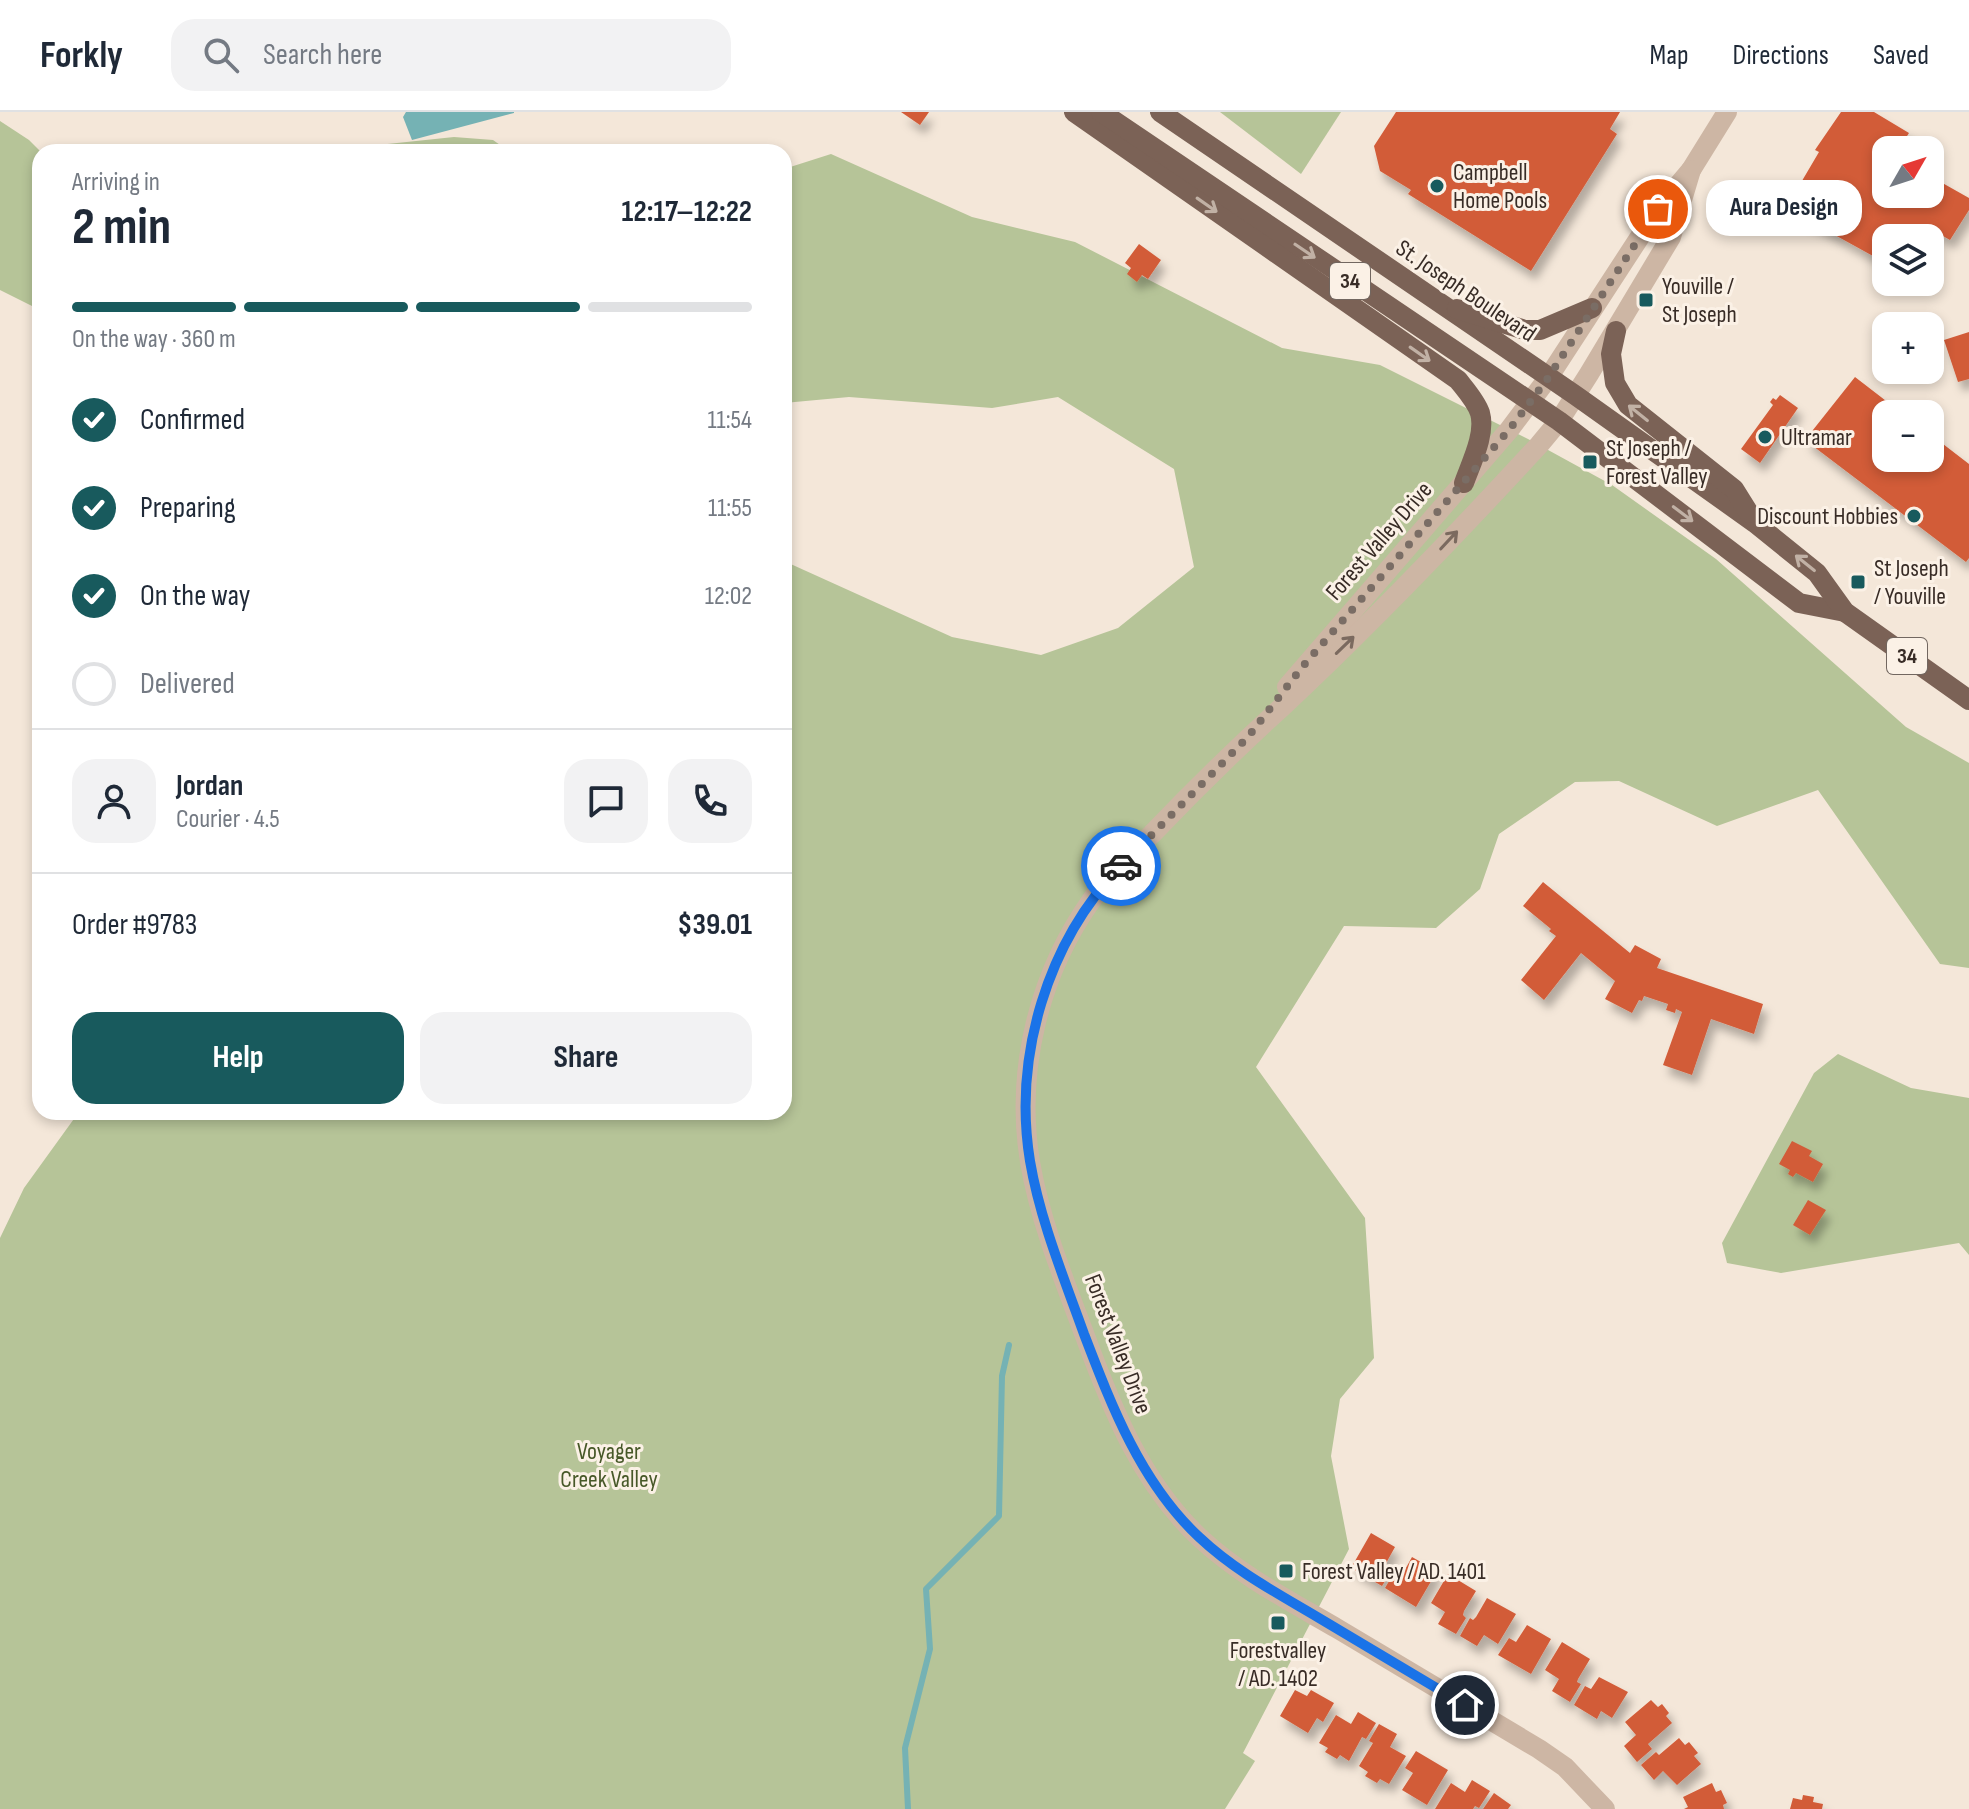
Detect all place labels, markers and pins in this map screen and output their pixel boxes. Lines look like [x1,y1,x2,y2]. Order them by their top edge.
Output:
place label: Campbell Home Pools [1453,158,1547,215]
pin [1624,175,1692,243]
marker: Campbell Home Pools [1428,177,1446,195]
callout: Aura Design [1706,181,1862,237]
place label: Youville / St Joseph [1662,272,1737,329]
marker: Youville / St Joseph [1637,291,1655,309]
place label: Ultramar [1781,423,1852,452]
marker: Ultramar [1756,428,1774,446]
place label: St Joseph / Forest Valley [1606,434,1708,491]
marker: St Joseph / Forest Valley [1581,453,1599,471]
place label: Discount Hobbies [1757,502,1898,531]
marker: Discount Hobbies [1905,507,1923,525]
place label: St Joseph / Youville [1874,554,1949,611]
marker: St Joseph / Youville [1849,573,1867,591]
place label: Forest Valley / AD. 1401 [1302,1557,1486,1586]
marker: Forest Valley / AD. 1401 [1277,1562,1295,1580]
marker: Forestvalley / AD. 1402 [1269,1614,1287,1632]
place label: Forestvalley / AD. 1402 [1230,1636,1326,1693]
pin [1431,1671,1499,1739]

